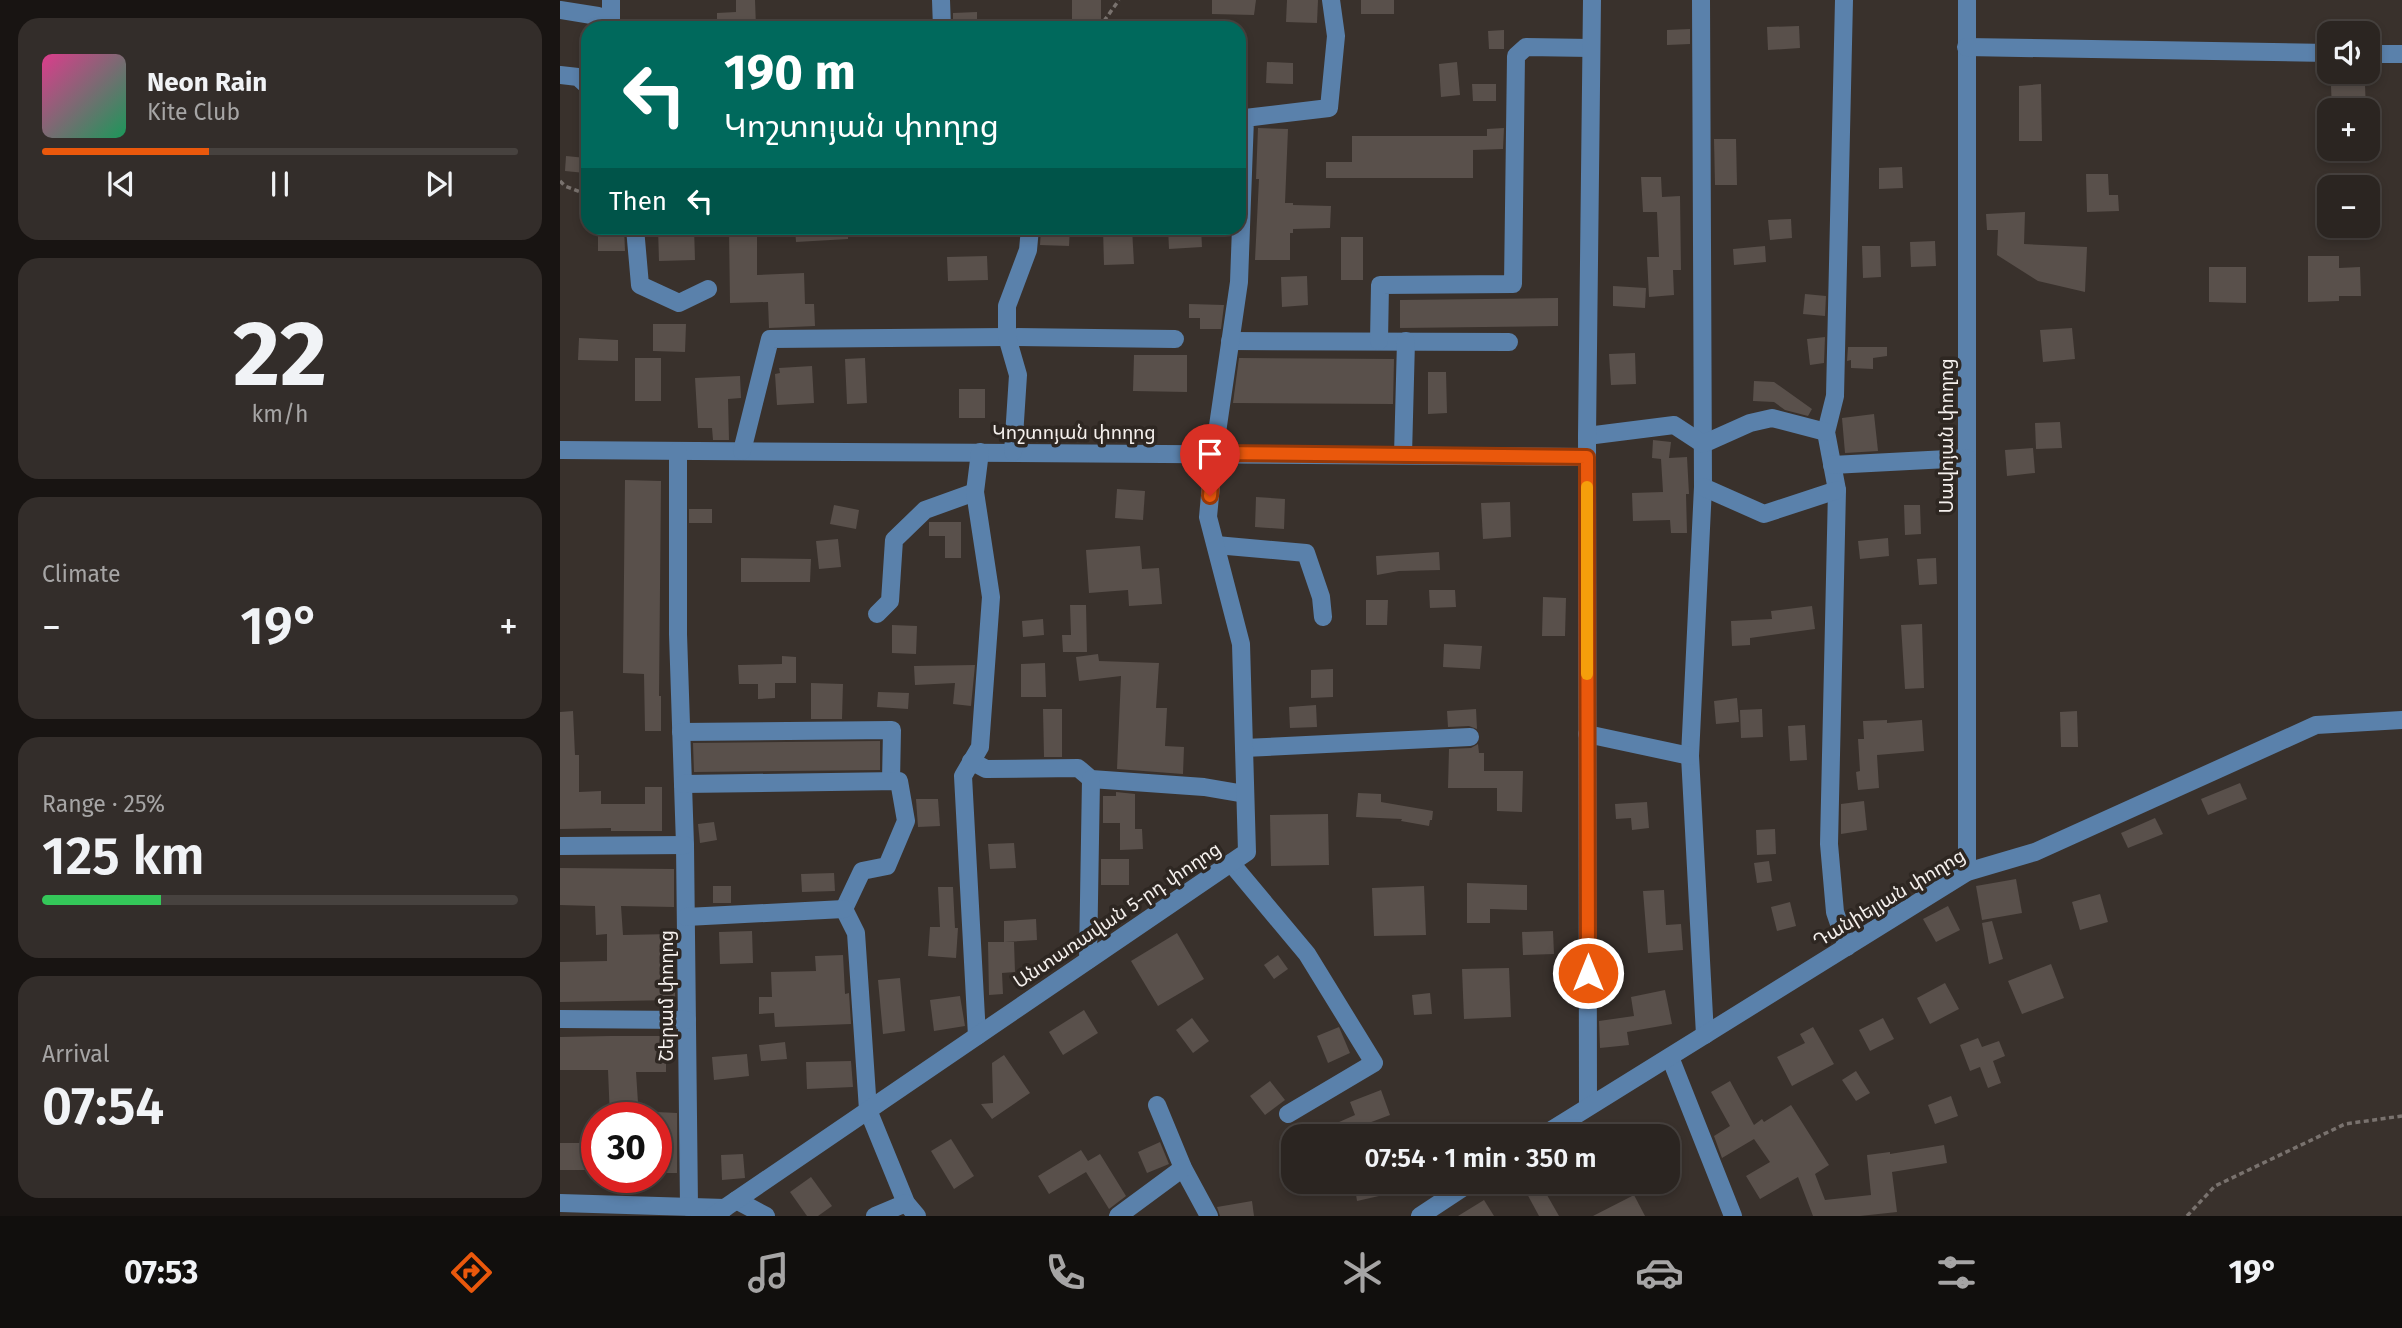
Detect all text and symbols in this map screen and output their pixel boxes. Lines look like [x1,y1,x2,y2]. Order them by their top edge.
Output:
map controls [2317,21,2380,238]
button: sound [2317,21,2380,84]
text: 190 m [724,43,856,102]
icon: left [609,49,700,140]
text: Neon Rain [147,67,267,98]
text: Kite Club [147,98,240,126]
button: + [2317,98,2380,161]
text: Կոշտոյան փողոց [724,107,999,145]
icon: previous [102,165,140,203]
icon: pause [261,165,299,203]
icon: next [420,165,458,203]
button: − [2317,175,2380,238]
icon: left [681,182,719,220]
text: Then [609,186,667,217]
text: 22 [233,300,327,409]
street label: Սավոյան փողոց [1935,358,1958,514]
text: km/h [252,400,308,428]
street label: Կոշտոյան փողոց [992,421,1156,444]
pin [1180,424,1240,496]
icon: arrive [1191,435,1229,473]
text: Climate [42,560,121,588]
text: 19° [240,595,320,658]
text: − [42,604,61,650]
text: + [499,604,518,650]
text: Range · 25% [42,790,165,818]
text: 125 km [42,825,205,888]
street label: Անտառավան 5-րդ փողոց [1009,837,1225,993]
street label: Դանիելյան փողոց [1809,844,1969,952]
street label: Շերամ փողոց [655,930,678,1062]
position arrow [1551,936,1625,1010]
text: Arrival [42,1040,109,1068]
text: 07:54 [42,1075,164,1138]
speed limit sign: 30 [581,1102,672,1193]
text: 07:54 · 1 min · 350 m [1364,1143,1597,1174]
icon: directions [447,1248,496,1297]
icon: music [744,1248,793,1297]
icon: phone [1041,1248,1090,1297]
icon: climate [1338,1248,1387,1297]
icon: car [1635,1248,1684,1297]
icon: filters [1932,1248,1981,1297]
text: 07:53 [124,1253,199,1291]
text: 19° [2229,1253,2278,1291]

